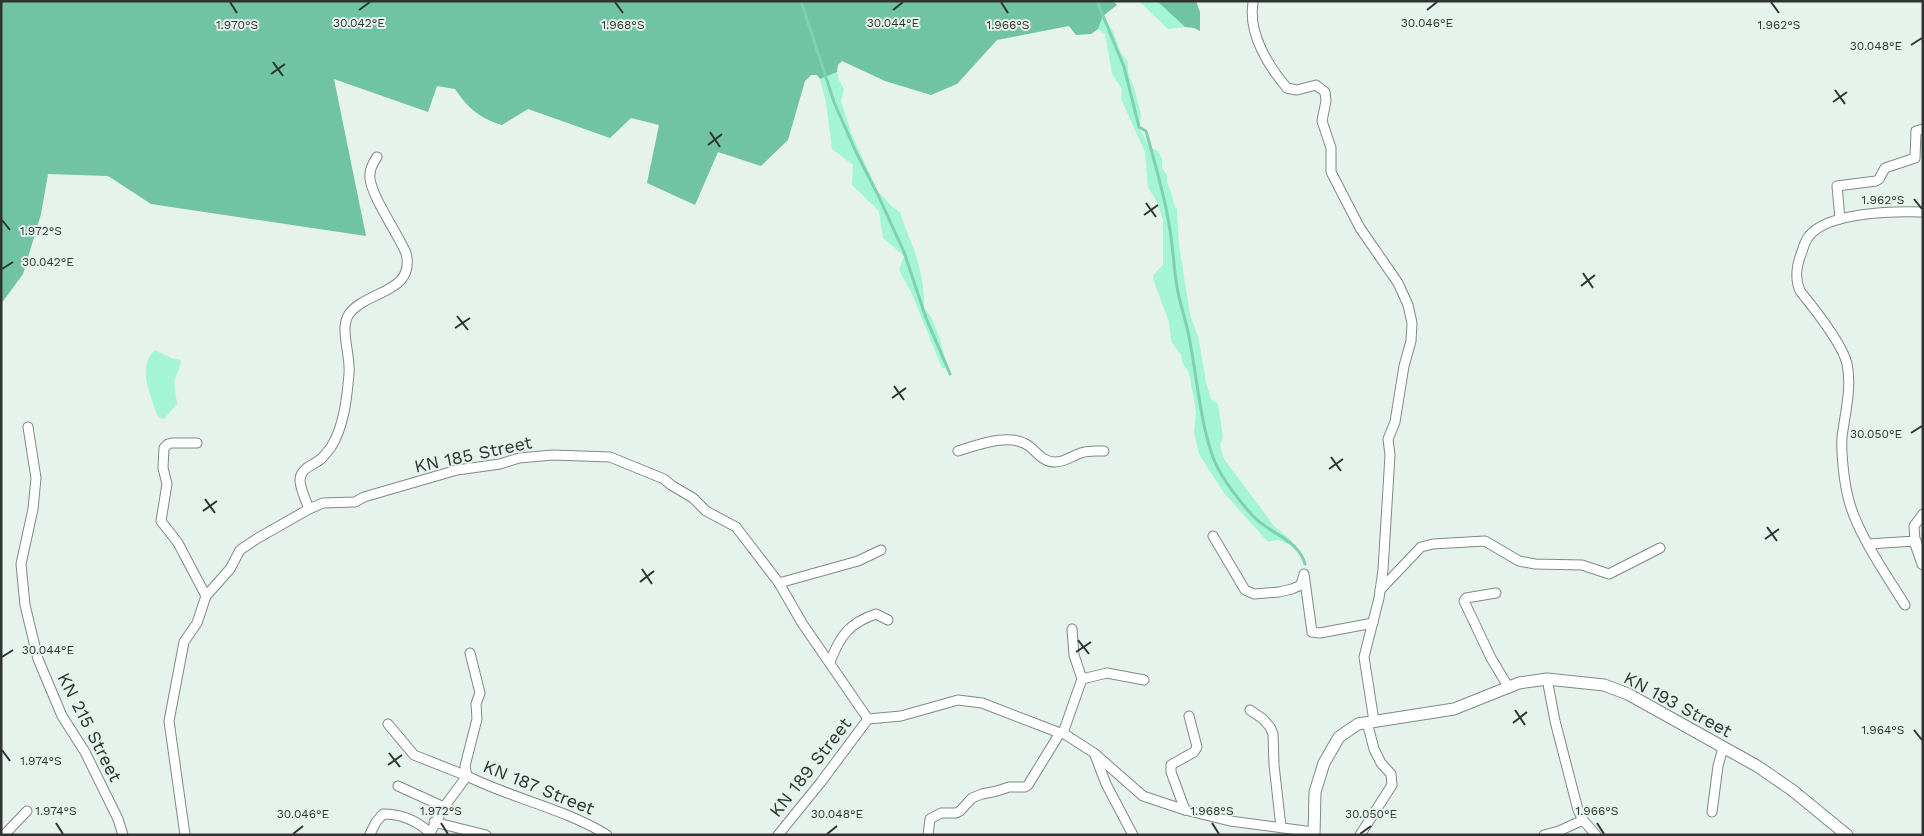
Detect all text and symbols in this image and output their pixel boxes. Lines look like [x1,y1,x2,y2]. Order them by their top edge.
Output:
text: 30.042°E [333,16,385,30]
text: 30.044°E [867,16,920,30]
text: 30.046°E [1401,16,1454,30]
text: 1.970°S [216,18,258,32]
text: 1.968°S [601,18,645,32]
text: 1.966°S [986,18,1030,32]
text: 1.962°S [1758,18,1800,32]
text: 30.048°E [1850,39,1903,53]
text: 1.962°S [1862,193,1904,207]
text: 1.972°S [20,224,62,238]
text: 30.042°E [22,255,74,269]
text: 30.050°E [1850,427,1902,441]
street label: KN 185 Street [412,431,534,477]
text: 30.044°E [22,643,75,657]
street label: KN 193 Street [1620,667,1736,742]
street label: KN 215 Street [54,669,127,785]
street label: KN 189 Street [765,713,856,821]
text: 1.964°S [1861,723,1905,737]
text: 1.974°S [20,754,62,768]
street label: KN 187 Street [480,755,598,819]
text: 1.974°S [35,804,77,818]
text: 1.972°S [420,804,462,818]
text: 1.968°S [1190,804,1234,818]
text: 1.966°S [1575,804,1619,818]
text: 30.046°E [277,807,330,821]
text: 30.048°E [811,807,864,821]
text: 30.050°E [1345,807,1397,821]

